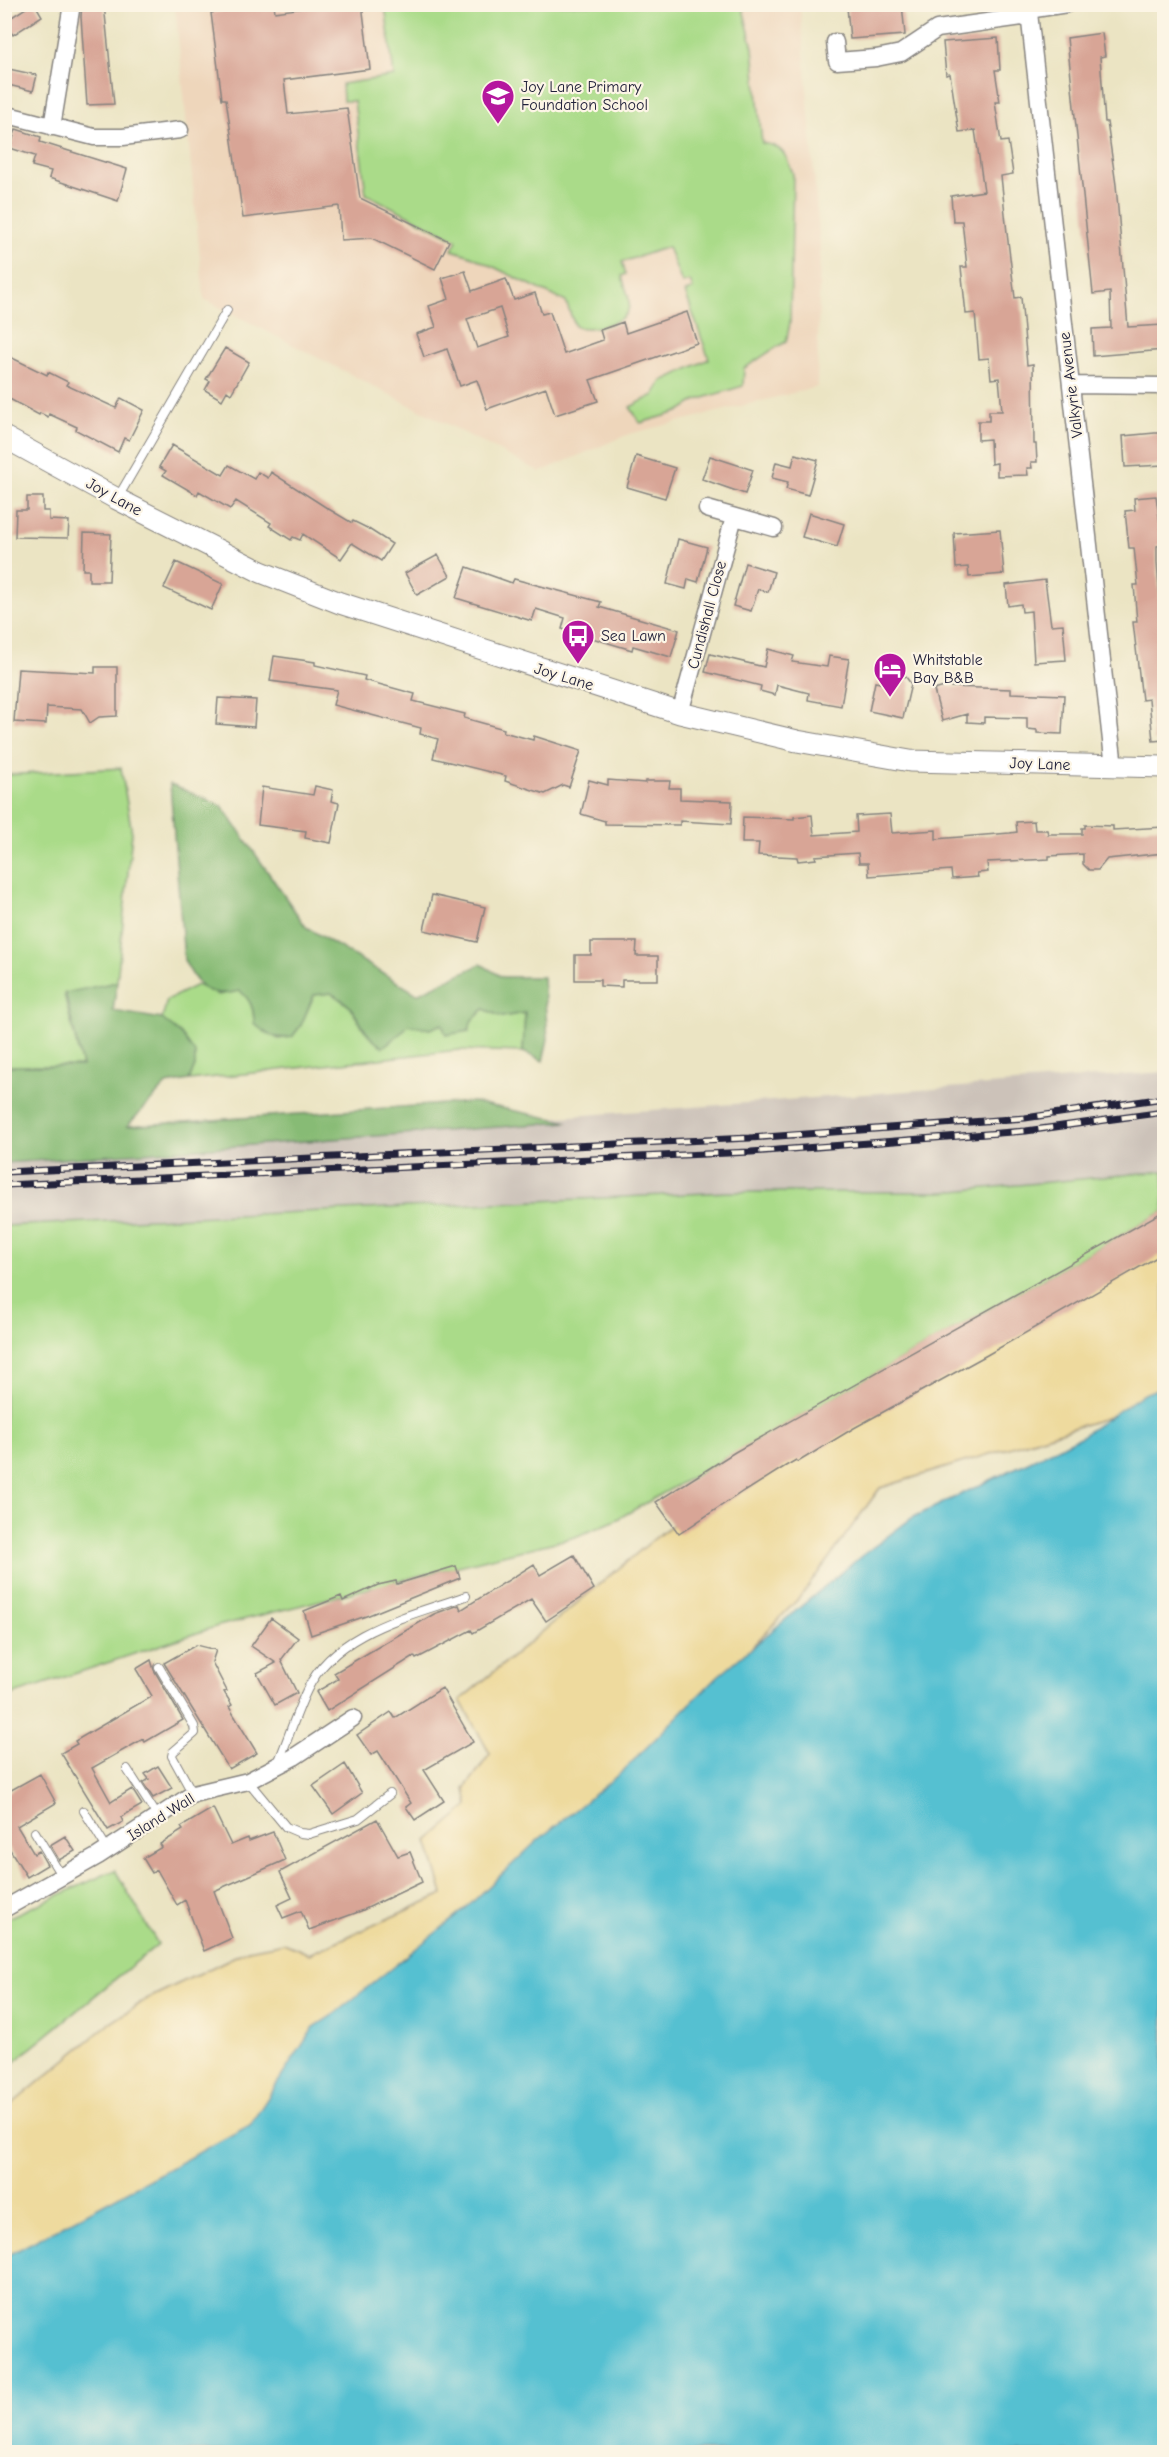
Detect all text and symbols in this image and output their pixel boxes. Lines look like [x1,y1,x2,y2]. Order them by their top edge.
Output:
school or university icon: Joy Lane Primary Foundation School [480,78,516,125]
place label: Joy Lane Primary Foundation School [521,78,648,114]
street label: Valkyrie Avenue [1056,331,1086,439]
street label: Joy Lane [83,474,145,520]
street label: Cundishall Close [684,559,730,671]
bus stop icon: Sea Lawn [560,618,596,665]
place label: Sea Lawn [601,627,666,645]
hotel icon: Whitstable Bay B&B [872,651,908,698]
place label: Whitstable Bay B&B [913,651,983,687]
street label: Joy Lane [532,659,596,695]
street label: Joy Lane [1009,754,1071,774]
street label: Island Wall [124,1789,198,1845]

